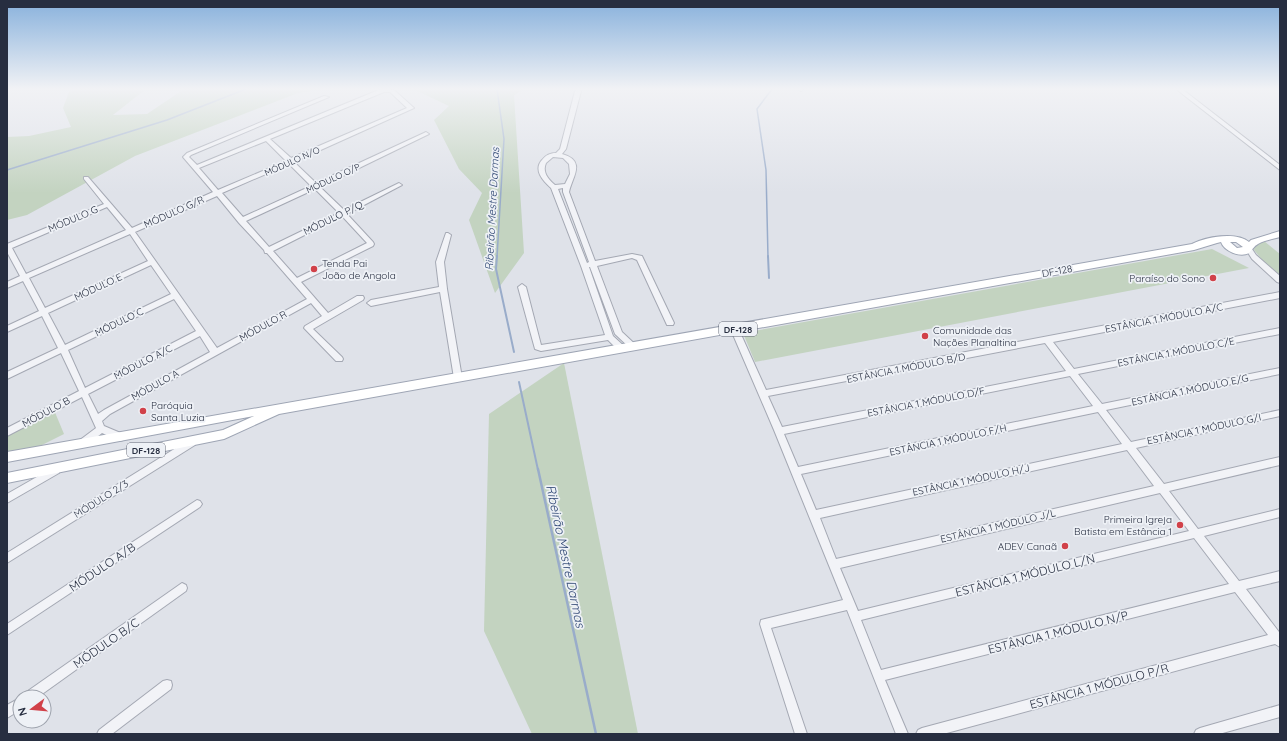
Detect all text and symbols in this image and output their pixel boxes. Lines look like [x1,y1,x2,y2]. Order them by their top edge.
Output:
street label: MÓDULO N/O [263,144,321,178]
water label: Ribeirão Mestre Darmas [482,146,502,271]
street label: MÓDULO O/P [304,161,362,195]
street label: MÓDULO G/R [142,193,206,231]
street label: MÓDULO P/Q [301,198,365,238]
street label: MÓDULO G [46,203,100,235]
place label: Tenda Pai João de Angola [322,257,396,282]
street label: DF-128 [1041,262,1073,280]
marker: Tenda Pai João de Angola [309,264,319,274]
street label: MÓDULO E [72,270,124,304]
place label: Paraíso do Sono [1129,272,1205,285]
marker: Paraíso do Sono [1208,273,1218,283]
street label: ESTÂNCIA 1 MÓDULO A/C [1104,300,1225,336]
street label: MÓDULO C [93,304,146,339]
street label: MÓDULO R [237,307,289,344]
road number: DF-128 [719,322,757,336]
place label: Comunidade das Nações Planaltina [933,324,1016,349]
marker: Comunidade das Nações Planaltina [920,331,930,341]
street label: ESTÂNCIA 1 MÓDULO C/E [1116,334,1236,370]
street label: MÓDULO A/C [111,341,175,382]
street label: ESTÂNCIA 1 MÓDULO B/D [846,350,966,386]
street label: MÓDULO A [129,366,181,403]
street label: ESTÂNCIA 1 MÓDULO E/G [1130,371,1250,409]
street label: ESTÂNCIA 1 MÓDULO D/F [866,384,986,420]
street label: MÓDULO B [20,394,73,430]
place label: Paróquia Santa Luzia [151,399,205,424]
marker: Paróquia Santa Luzia [138,406,148,416]
street label: ESTÂNCIA 1 MÓDULO G/I [1146,411,1262,447]
street label: ESTÂNCIA 1 MÓDULO F/H [888,421,1008,459]
road number: DF-128 [127,443,165,457]
street label: ESTÂNCIA 1 MÓDULO H/J [911,461,1031,499]
street label: MÓDULO 2/3 [71,477,131,521]
water label: Ribeirão Mestre Darmas [543,483,589,630]
street label: ESTÂNCIA 1 MÓDULO J/L [939,506,1058,546]
place label: Primeira Igreja Batista em Estância 1 [1074,513,1172,538]
marker: Primeira Igreja Batista em Estância 1 [1175,520,1185,530]
street label: MÓDULO A/B [66,539,138,595]
place label: ADEV Canaã [998,540,1057,553]
marker: ADEV Canaã [1060,541,1070,551]
street label: ESTÂNCIA 1 MÓDULO L/N [954,550,1096,600]
street label: ESTÂNCIA 1 MÓDULO N/P [986,607,1130,657]
street label: MÓDULO B/C [70,615,142,671]
street label: ESTÂNCIA 1 MÓDULO P/R [1028,660,1170,712]
north arrow [12,689,52,729]
text: N [15,706,30,718]

